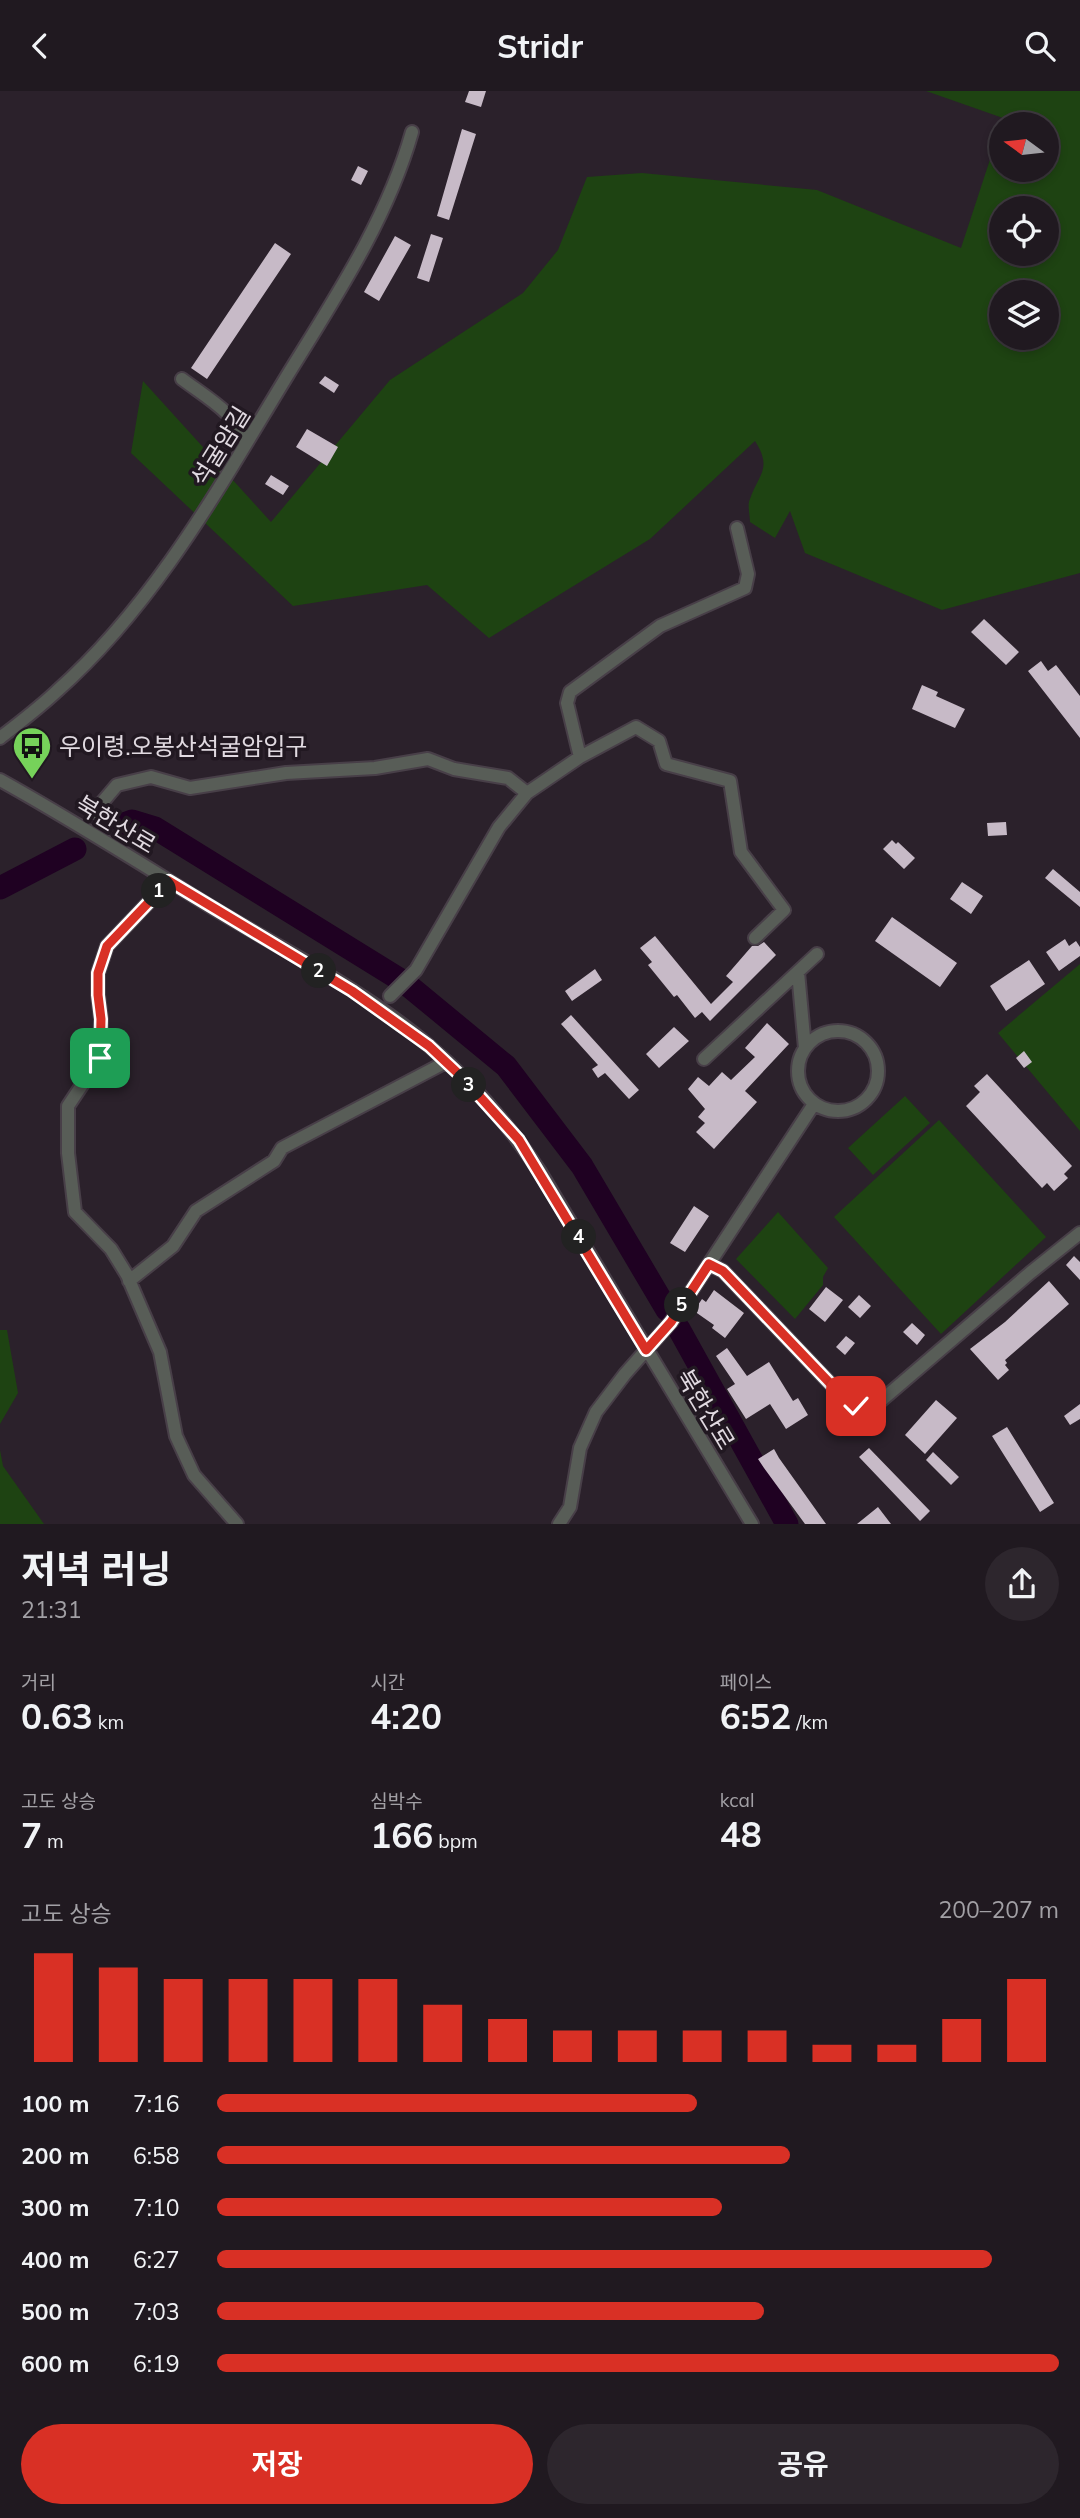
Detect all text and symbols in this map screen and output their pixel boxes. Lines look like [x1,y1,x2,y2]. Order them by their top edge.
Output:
text: Stridr [497,26,583,66]
icon: back [21,27,59,65]
icon: search [1021,27,1059,65]
north arrow [989,112,1059,182]
map controls [989,112,1059,350]
button: locate [989,196,1059,266]
button: layers [989,280,1059,350]
street label: 석굴암길 [184,401,256,491]
bus stop icon: 우이령.오봉산석굴암입구 [11,725,53,780]
place label: 우이령.오봉산석굴암입구 [59,731,307,761]
street label: 북한산로 [70,788,162,860]
pin: 1 [142,873,176,909]
text: 1 [153,878,164,902]
pin: 2 [302,953,336,989]
text: 2 [313,958,324,982]
pin [70,1028,130,1088]
icon: arrive [81,1039,119,1077]
pin: 3 [452,1067,486,1103]
text: 3 [463,1072,474,1096]
pin: 4 [562,1219,596,1255]
text: 4 [573,1224,584,1248]
pin: 5 [664,1287,700,1323]
text: 5 [676,1292,687,1316]
street label: 북한산로 [670,1363,742,1455]
pin [826,1376,886,1436]
icon: check [837,1387,875,1425]
text: 저녁 러닝 [21,1545,171,1593]
button: share [985,1547,1059,1621]
text: 21:31 [21,1595,81,1624]
text: 거리 [21,1670,56,1694]
text: 시간 [370,1670,405,1694]
text: 페이스 [720,1670,772,1694]
text: 0.63 [21,1694,93,1738]
text: 4:20 [370,1694,442,1738]
text: 6:52 [720,1694,791,1738]
text: km [93,1710,124,1734]
text: /km [791,1710,828,1734]
text: kcal [720,1788,754,1812]
text: 고도 상승 [21,1789,96,1813]
text: 심박수 [370,1789,423,1813]
text: 48 [720,1812,762,1856]
text: 7 [21,1813,42,1857]
text: 166 [370,1813,433,1857]
text: m [42,1829,64,1853]
text: bpm [433,1829,478,1853]
text: 200–207 m [938,1895,1059,1924]
text: 고도 상승 [21,1899,112,1928]
text: 100 m [21,2089,89,2118]
text: 7:16 [133,2089,180,2118]
text: 200 m [21,2141,89,2170]
text: 6:58 [133,2141,180,2170]
text: 300 m [21,2193,89,2222]
text: 7:10 [133,2193,180,2222]
text: 400 m [21,2245,89,2274]
text: 6:27 [133,2245,180,2274]
text: 500 m [21,2297,89,2326]
text: 7:03 [133,2297,180,2326]
text: 600 m [21,2349,89,2378]
text: 6:19 [133,2349,180,2378]
button: 저장 [21,2424,533,2504]
button: 공유 [547,2424,1059,2504]

